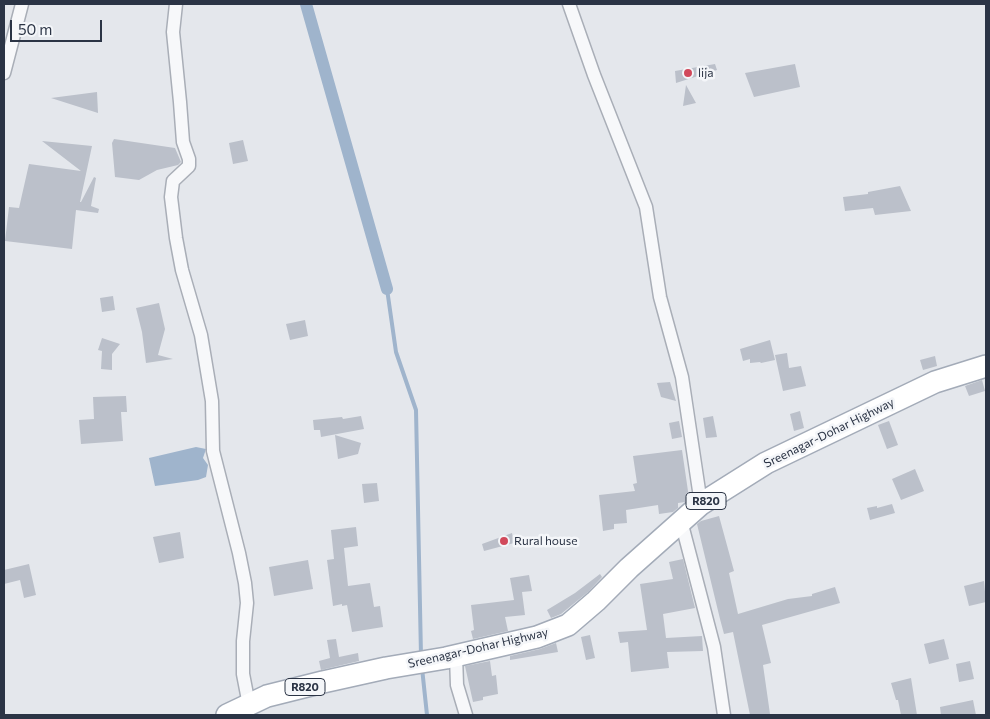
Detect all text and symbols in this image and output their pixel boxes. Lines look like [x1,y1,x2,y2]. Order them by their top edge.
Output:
scale bar [12,10,105,42]
text: 50 m [18,20,52,38]
place label: lija [698,66,713,80]
marker: lija [682,67,694,79]
street label: Sreenagar-Dohar Highway [761,395,897,471]
road number: R820 [686,492,726,510]
place label: Rural house [514,534,578,548]
marker: Rural house [498,535,510,547]
street label: Sreenagar-Dohar Highway [407,625,549,671]
road number: R820 [285,679,325,696]

